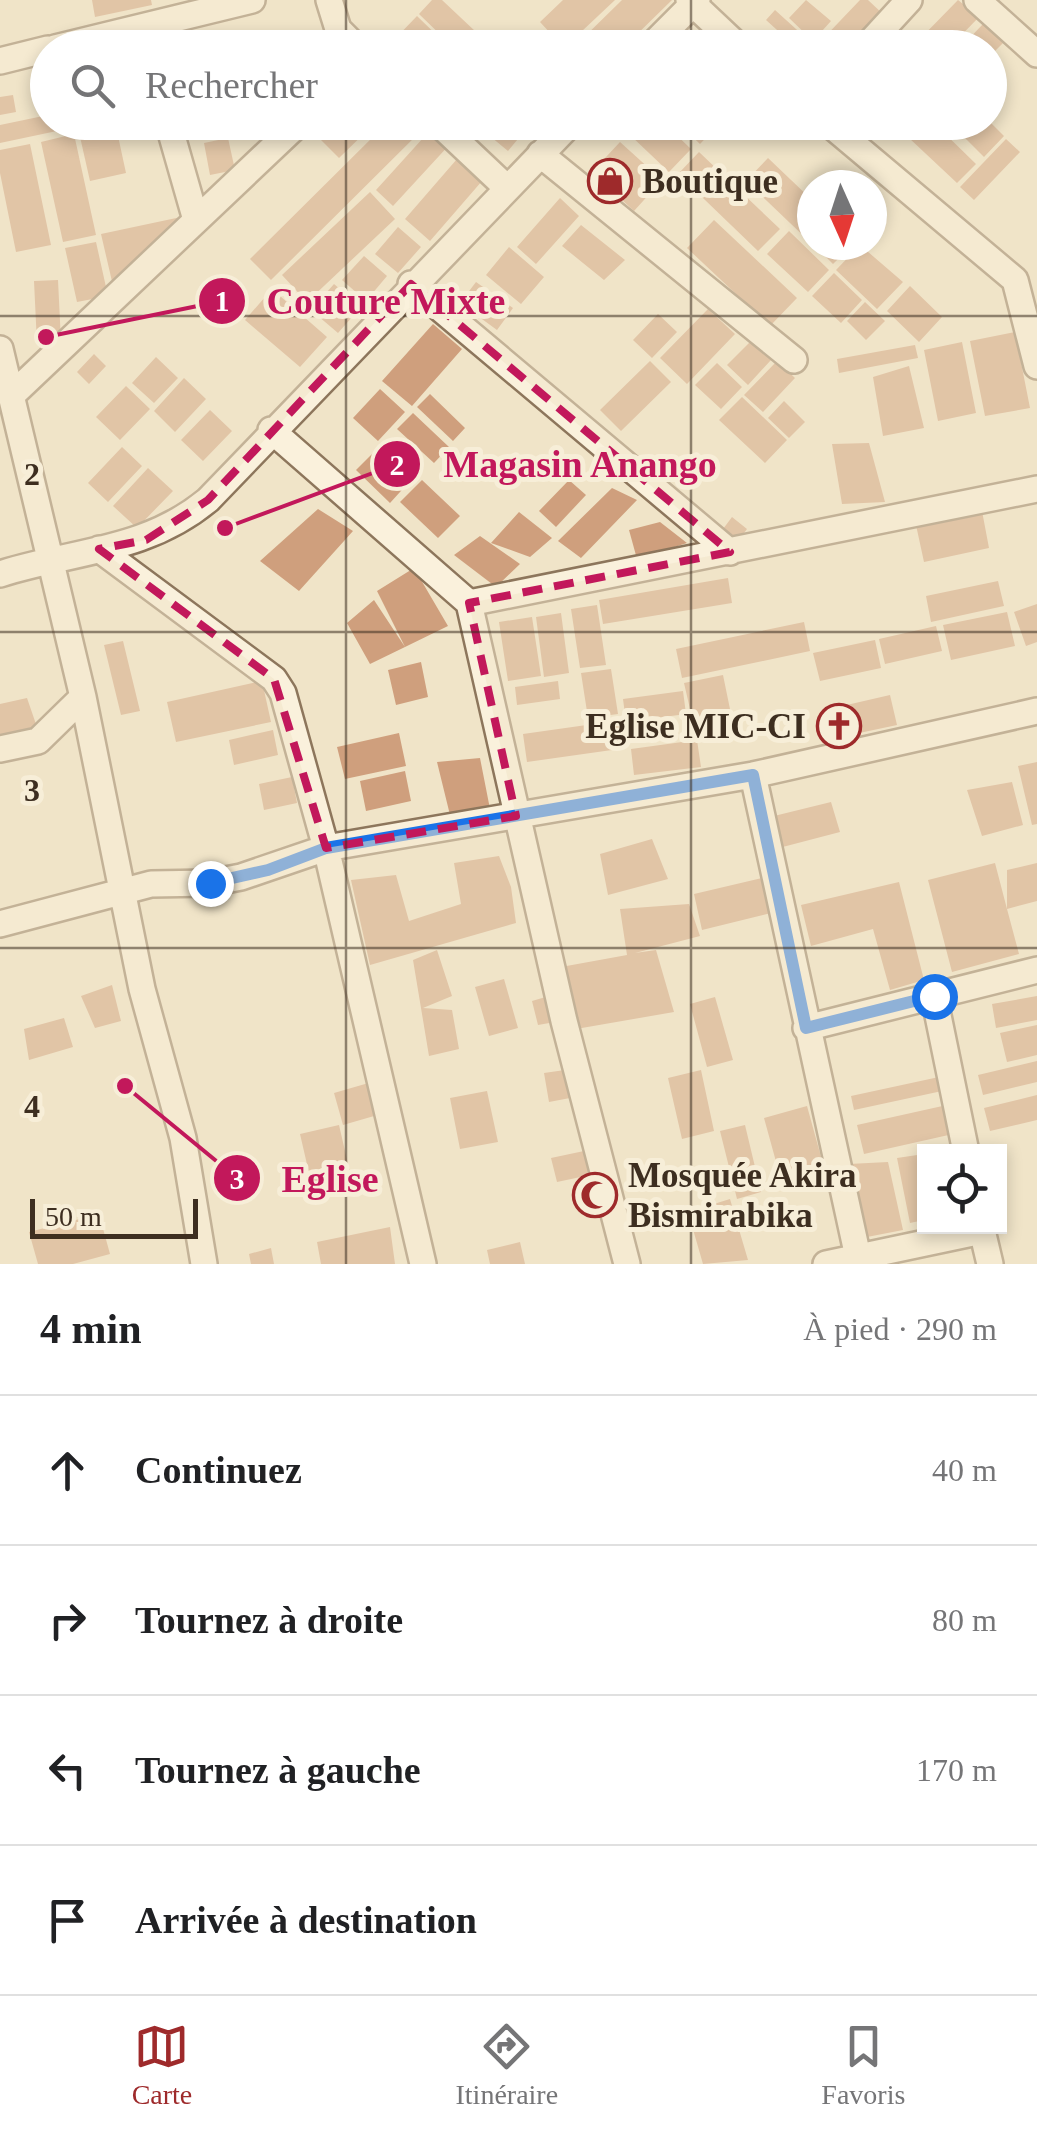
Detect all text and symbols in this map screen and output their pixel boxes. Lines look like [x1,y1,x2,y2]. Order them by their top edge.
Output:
search box [30,30,1007,140]
icon: search [65,58,120,113]
text: Rechercher [145,64,318,106]
shop icon: Boutique [587,158,633,204]
place label: Boutique [642,162,778,201]
north arrow [797,170,887,260]
callout: Couture Mixte [197,267,526,335]
text: Couture Mixte [267,280,505,322]
text: 1 [215,284,230,317]
callout: Magasin Anango [372,430,738,498]
text: Magasin Anango [443,443,717,485]
text: 2 [390,448,405,481]
text: 2 [24,456,40,492]
church icon: Eglise MIC-CI [816,703,862,749]
place label: Eglise MIC-CI [585,707,806,746]
text: 3 [24,772,40,808]
route end [188,861,234,907]
route start [912,974,958,1020]
text: 4 [24,1088,40,1124]
callout: Eglise [212,1144,399,1212]
map controls [917,1144,1007,1234]
button: locate [917,1144,1007,1234]
place label: Mosquée Akira Bismirabika [628,1156,856,1235]
text: Eglise [281,1158,379,1200]
text: 3 [230,1162,245,1195]
mosque icon: Mosquée Akira Bismirabika [572,1172,618,1218]
scale bar [30,1194,198,1238]
text: 50 m [45,1201,102,1232]
text: 4 min [40,1306,142,1352]
text: À pied · 290 m [803,1311,997,1347]
icon: ahead [40,1443,95,1498]
text: Continuez [135,1449,302,1491]
text: 40 m [932,1452,997,1488]
icon: right [40,1593,95,1648]
text: Tournez à droite [135,1599,403,1641]
text: 80 m [932,1602,997,1638]
icon: left [40,1743,95,1798]
text: Tournez à gauche [135,1749,421,1791]
text: 170 m [916,1752,997,1788]
icon: arrive [40,1893,95,1948]
text: Arrivée à destination [135,1899,477,1941]
tab: Carte [132,2019,192,2111]
tab: Itinéraire [456,2019,558,2111]
tab: Favoris [821,2019,905,2111]

